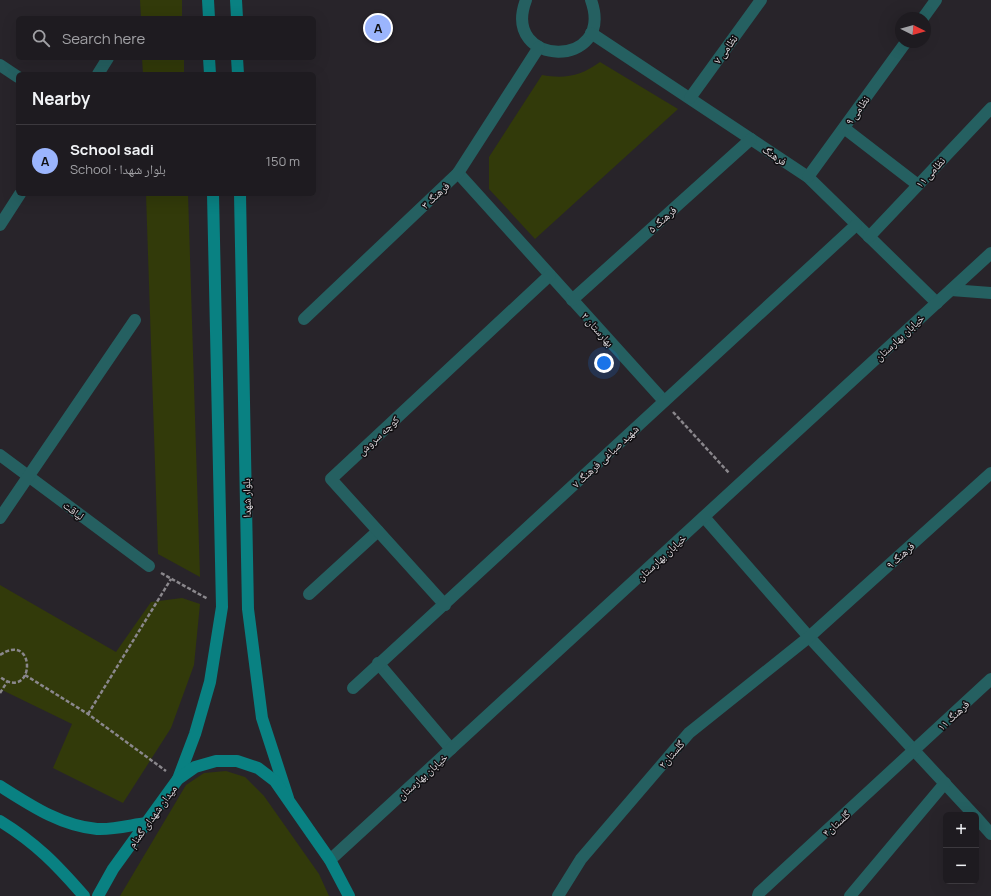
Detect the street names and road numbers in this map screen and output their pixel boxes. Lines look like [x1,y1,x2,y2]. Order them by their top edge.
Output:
street label: نظامی ۷ [709,31,741,67]
street label: نظامی ۹ [841,92,873,128]
street label: فرهنگ [760,141,790,169]
street label: نظامی ۱۱ [912,153,948,191]
street label: فرهنگ ۳ [418,178,453,212]
street label: فرهنگ ۵ [645,202,680,236]
street label: بهارستان ۲ [578,308,618,350]
street label: خیابان بهارستان [871,310,927,364]
street label: کوچه سروش [354,412,402,458]
street label: شهید صباغی فرهنگ ۷ [568,421,642,491]
street label: بلوار شهدا [238,478,254,518]
street label: لیاقت [60,497,88,523]
street label: خیابان بهارستان [633,530,689,584]
street label: فرهنگ ۹ [883,538,918,572]
street label: فرهنگ ۱۱ [934,696,972,734]
street label: گلستان۲ [655,736,688,771]
street label: خیابان بهارستان [394,749,450,803]
street label: میدان شهدای گمنام [124,782,180,850]
street label: گلستان۴ [819,806,853,840]

